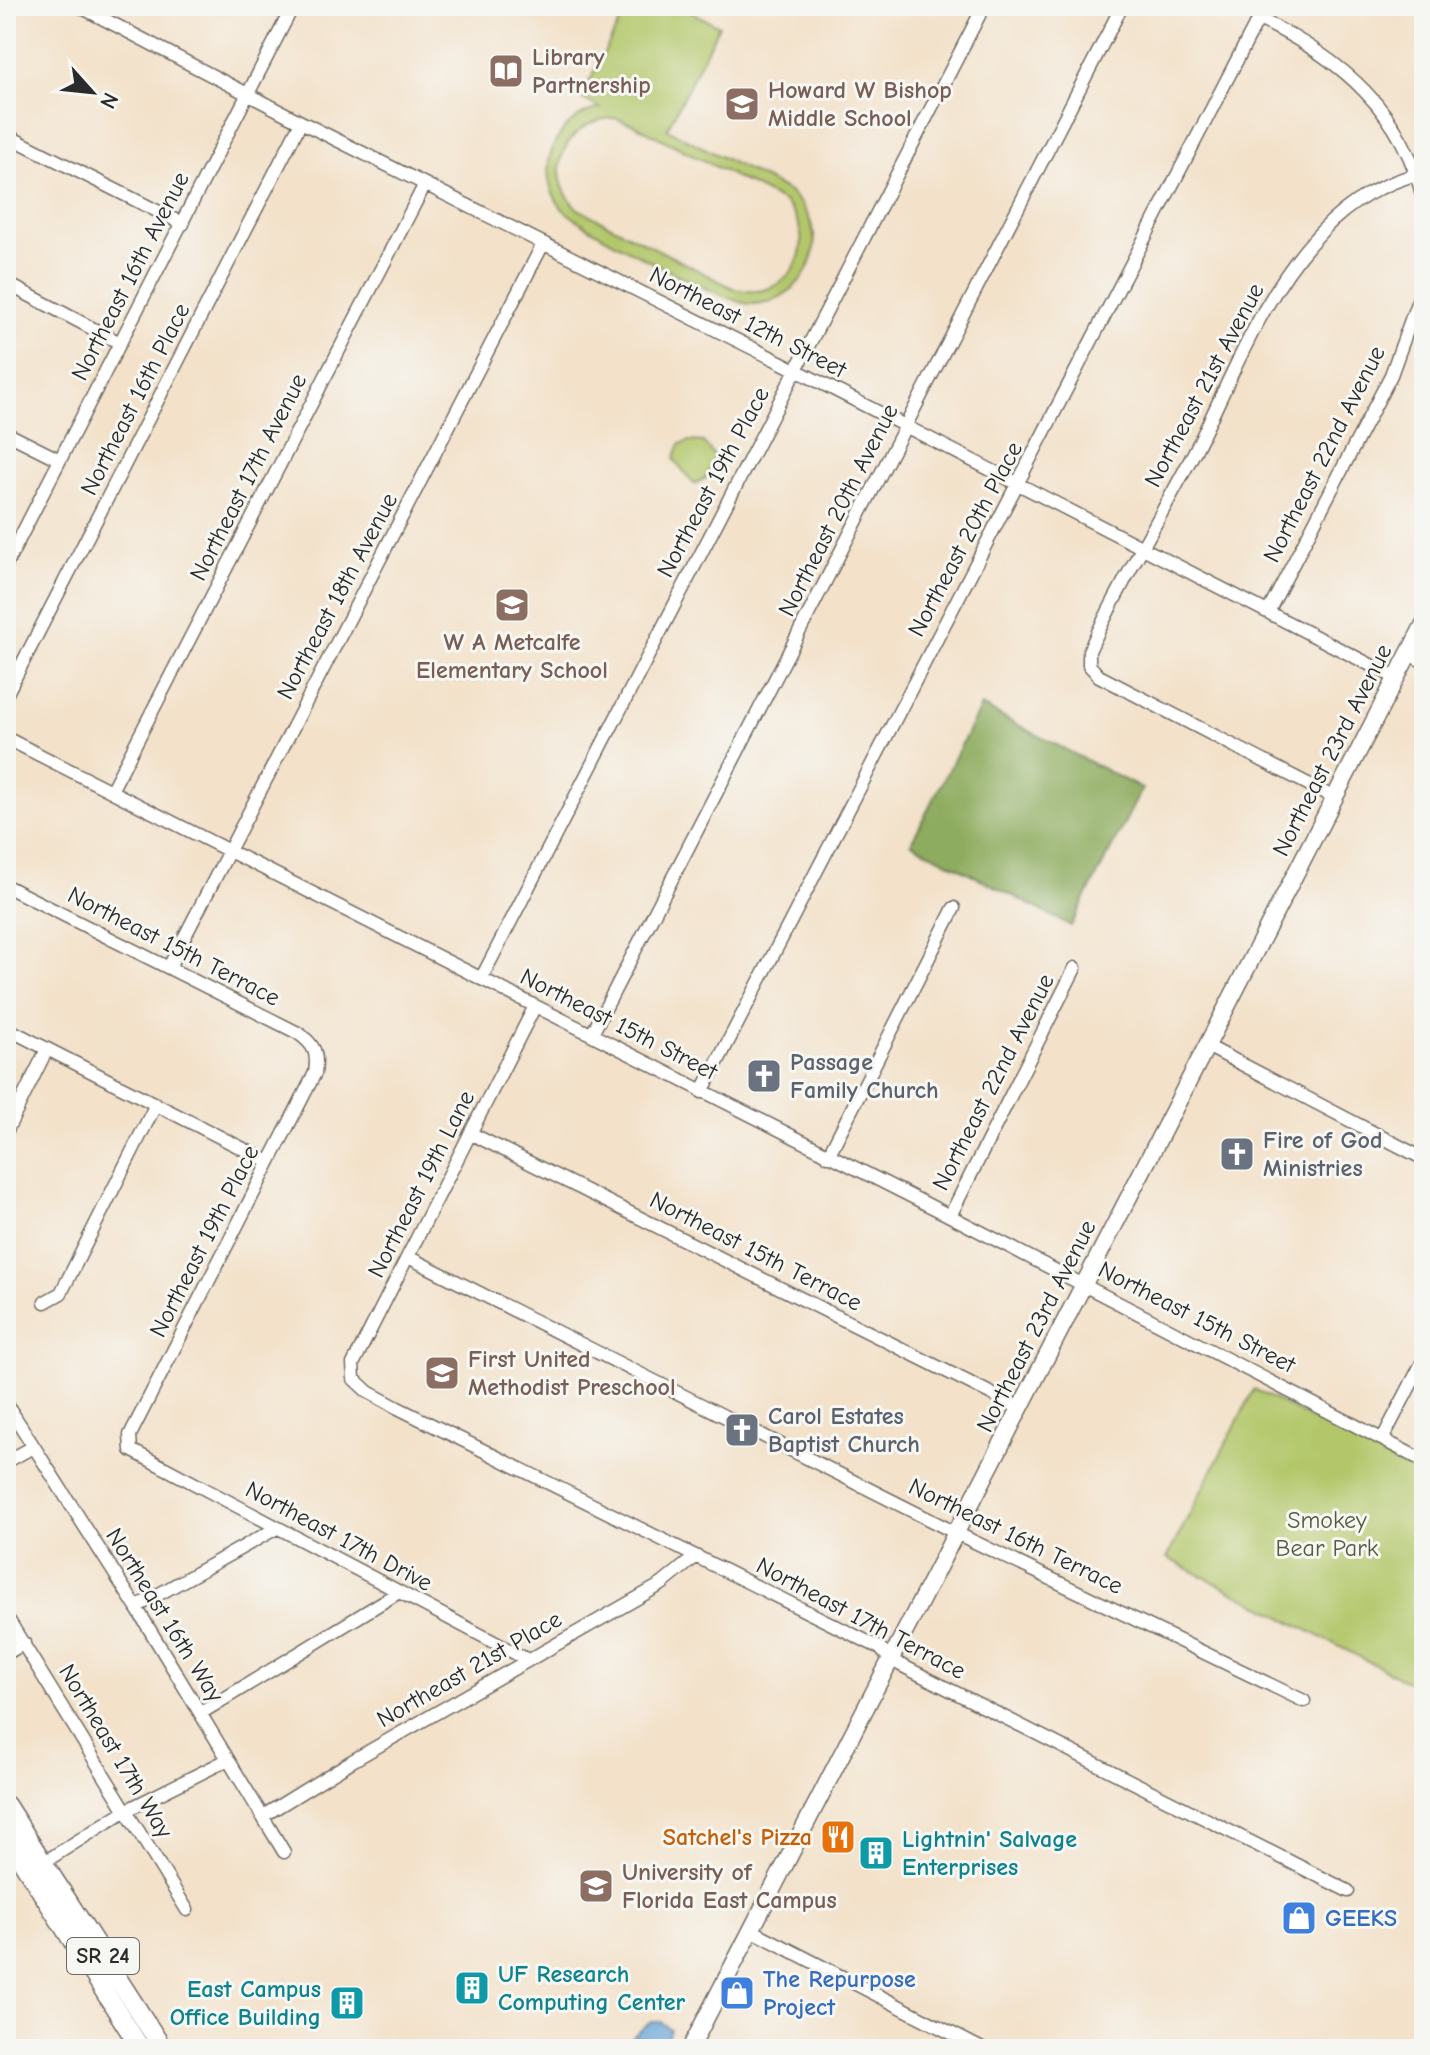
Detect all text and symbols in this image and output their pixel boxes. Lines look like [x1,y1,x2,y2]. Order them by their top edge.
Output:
place label: Library Partnership [532,43,651,99]
north arrow [52,52,132,132]
library icon: Library Partnership [487,52,525,90]
place label: Howard W Bishop Middle School [768,76,952,132]
school or university icon: Howard W Bishop Middle School [723,85,761,123]
text: N [94,88,124,113]
street label: Northeast 16th Avenue [65,167,195,385]
street label: Northeast 12th Street [645,260,852,384]
street label: Northeast 21st Avenue [1138,278,1270,492]
street label: Northeast 16th Place [74,298,196,500]
street label: Northeast 22nd Avenue [1257,341,1391,567]
street label: Northeast 17th Avenue [184,369,312,585]
street label: Northeast 19th Place [651,382,775,582]
street label: Northeast 20th Avenue [772,399,904,621]
street label: Northeast 20th Place [902,437,1028,641]
street label: Northeast 18th Avenue [271,488,403,704]
school or university icon: W A Metcalfe Elementary School [493,586,531,624]
place label: W A Metcalfe Elementary School [416,628,608,684]
street label: Northeast 23rd Avenue [1266,639,1398,861]
street label: Northeast 15th Terrace [63,880,285,1012]
street label: Northeast 15th Street [516,962,723,1086]
street label: Northeast 22nd Avenue [926,969,1060,1195]
place label: Passage Family Church [790,1048,939,1104]
church icon: Passage Family Church [745,1057,783,1095]
street label: Northeast 19th Lane [362,1086,480,1282]
place label: Fire of God Ministries [1263,1126,1382,1182]
church icon: Fire of God Ministries [1218,1135,1256,1173]
street label: Northeast 19th Place [143,1140,265,1342]
street label: Northeast 15th Terrace [645,1185,867,1317]
street label: Northeast 23rd Avenue [970,1215,1102,1437]
street label: Northeast 15th Street [1094,1255,1301,1379]
place label: First United Methodist Preschool [468,1345,676,1401]
school or university icon: First United Methodist Preschool [423,1354,461,1392]
place label: Carol Estates Baptist Church [768,1402,920,1458]
church icon: Carol Estates Baptist Church [723,1411,761,1449]
street label: Northeast 16th Terrace [904,1472,1128,1600]
street label: Northeast 17th Drive [241,1475,437,1597]
park label: Smokey Bear Park [1276,1506,1379,1562]
street label: Northeast 16th Way [100,1523,230,1707]
street label: Northeast 17th Terrace [752,1551,970,1685]
street label: Northeast 21st Place [372,1605,566,1733]
street label: Northeast 17th Way [53,1659,179,1843]
restaurant icon: Satchel's Pizza [819,1818,857,1856]
place label: Satchel's Pizza [663,1823,812,1851]
place label: Lightnin' Salvage Enterprises [902,1825,1077,1881]
building icon: Lightnin' Salvage Enterprises [857,1834,895,1872]
place label: University of Florida East Campus [622,1858,837,1914]
school or university icon: University of Florida East Campus [577,1867,615,1905]
shop icon: GEEKS [1280,1899,1318,1937]
place label: GEEKS [1325,1904,1397,1932]
road number: SR 24 [67,1938,139,1974]
place label: UF Research Computing Center [498,1960,686,2016]
place label: The Repurpose Project [763,1965,916,2021]
building icon: UF Research Computing Center [453,1969,491,2007]
shop icon: The Repurpose Project [718,1974,756,2012]
place label: East Campus Office Building [170,1975,321,2031]
building icon: East Campus Office Building [328,1984,366,2022]

